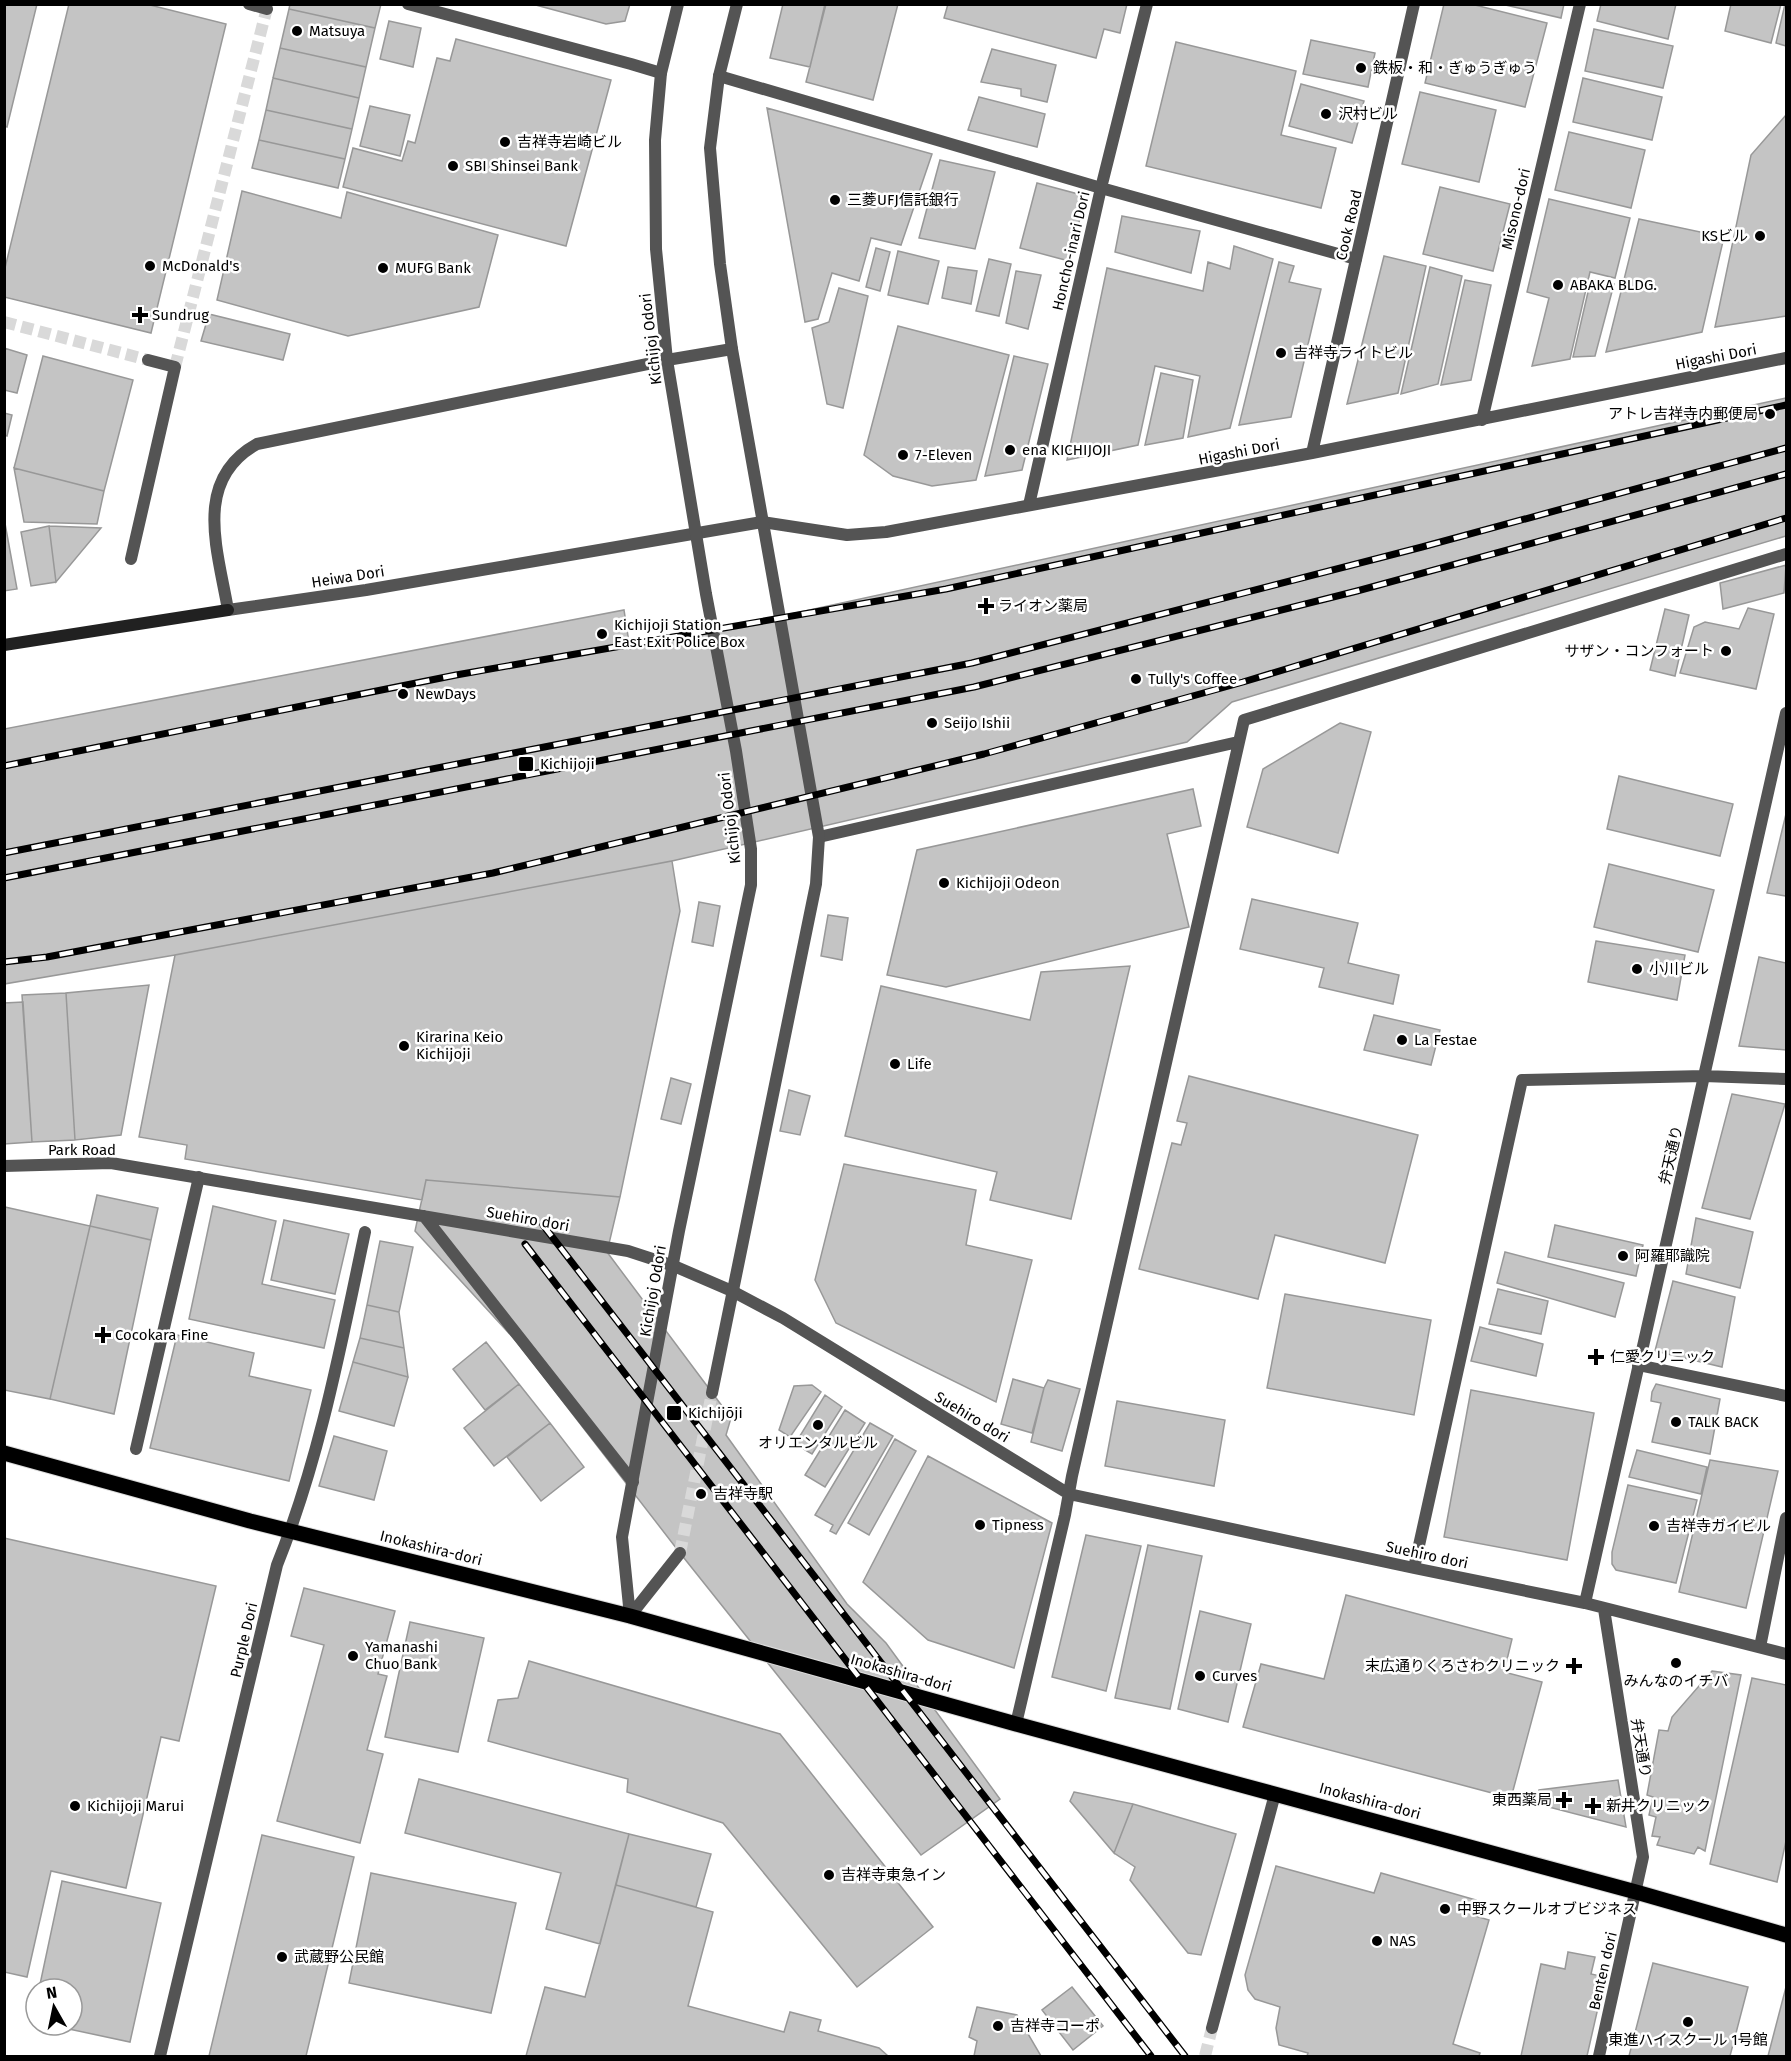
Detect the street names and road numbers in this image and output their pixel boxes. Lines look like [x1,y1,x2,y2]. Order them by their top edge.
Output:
street label: Misono-dori [1498,167,1534,251]
street label: Cook Road [1332,188,1366,262]
street label: Honcho-inari Dori [1048,189,1094,313]
street label: Kichijoj Odori [636,292,666,386]
street label: Higashi Dori [1674,340,1758,374]
street label: Higashi Dori [1197,435,1281,469]
street label: Heiwa Dori [310,562,386,592]
street label: Kichijoj Odori [715,771,745,865]
street label: 弁天通り [1655,1124,1687,1186]
street label: Park Road [48,1141,116,1159]
street label: Suehiro dori [485,1203,571,1235]
street label: Kichijoj Odori [636,1244,670,1338]
street label: Suehiro dori [931,1388,1013,1446]
street label: Inokashira-dori [378,1527,484,1569]
street label: Suehiro dori [1384,1537,1470,1573]
street label: Purple Dori [227,1601,261,1679]
street label: Inokashira-dori [848,1650,954,1696]
street label: 弁天通り [1627,1717,1655,1779]
street label: Inokashira-dori [1317,1779,1423,1823]
street label: Benten dori [1585,1930,1621,2012]

